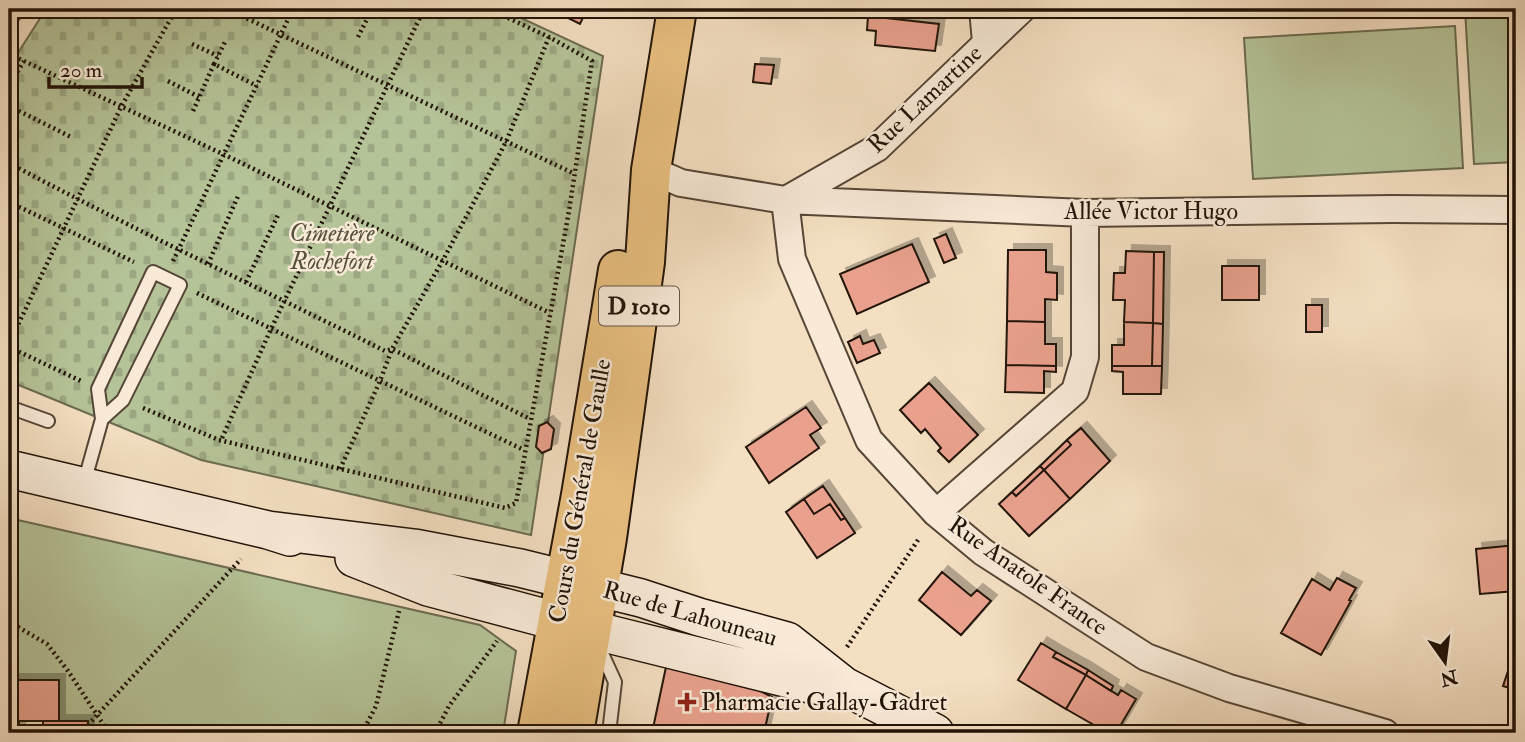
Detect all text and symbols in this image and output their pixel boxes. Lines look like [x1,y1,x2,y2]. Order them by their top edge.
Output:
street label: Rue Lamartine [861,38,989,160]
scale bar [49,46,142,90]
text: 20 m [60,57,102,84]
street label: Allée Victor Hugo [1063,196,1238,227]
park label: Cimetière Rochefort [290,218,375,277]
road number: D 1010 [599,286,679,326]
street label: Cours du Général de Gaulle [542,357,618,625]
street label: Rue Anatole France [942,510,1114,642]
street label: Rue de Lahouneau [599,574,781,654]
north arrow [1410,626,1480,696]
text: N [1437,664,1461,691]
place label: Pharmacie Gallay-Gadret [701,687,947,718]
marker: Pharmacie Gallay-Gadret [679,694,695,710]

